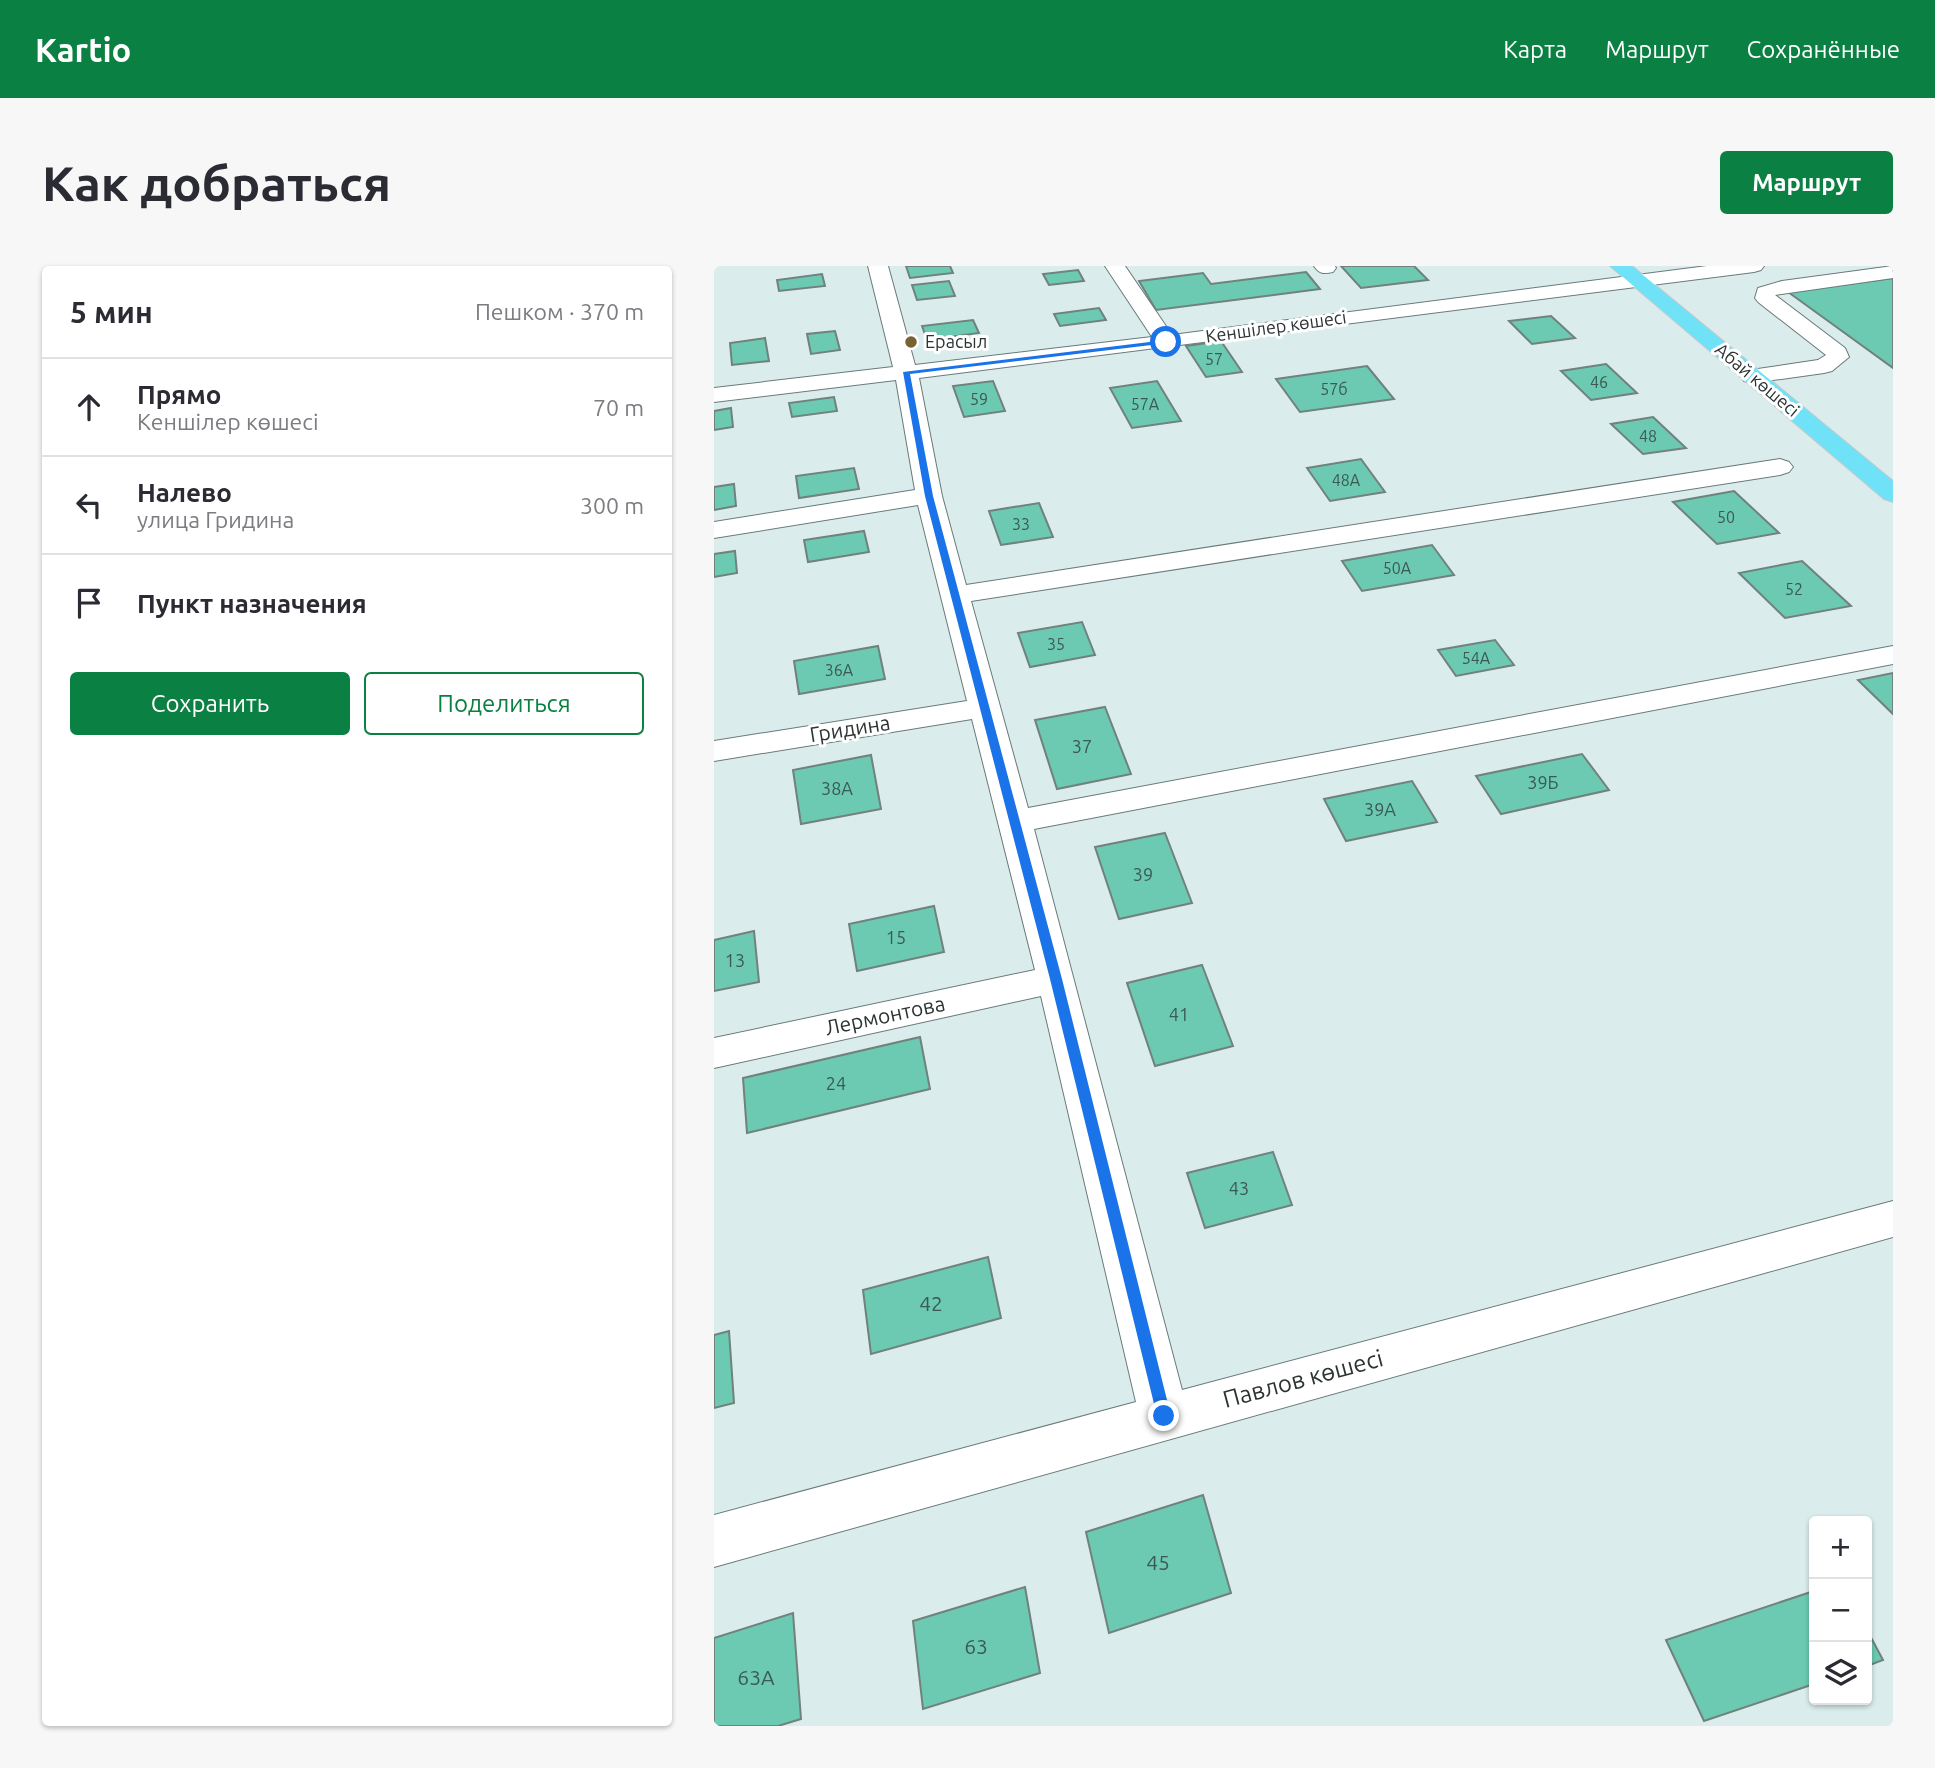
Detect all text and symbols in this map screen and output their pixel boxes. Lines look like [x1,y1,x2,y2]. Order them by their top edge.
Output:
text: Kartio [35,31,131,68]
text: Карта [1503,36,1567,63]
text: Маршрут [1605,36,1709,63]
text: Сохранённые [1747,36,1900,63]
button: Маршрут [1720,151,1893,214]
text: Как добраться [42,155,391,210]
text: 5 мин [70,295,153,329]
text: Пешком · 370 m [475,299,644,324]
street label: Кеншілер көшесі [1204,306,1348,346]
route start [1150,326,1181,357]
place label: Ерасыл [925,331,987,351]
marker: Ерасыл [903,334,919,350]
street label: Абай көшесі [1712,338,1804,420]
house number: 57 [1205,350,1223,368]
house number: 46 [1590,373,1608,391]
text: Прямо [137,380,221,409]
house number: 57б [1320,380,1348,398]
icon: ahead [70,388,108,426]
house number: 59 [970,390,988,408]
text: 70 m [593,395,644,420]
house number: 57А [1131,395,1160,413]
text: Кеншілер көшесі [137,409,319,434]
house number: 48 [1639,427,1657,445]
house number: 48А [1332,471,1361,489]
text: Налево [137,478,232,507]
icon: left [70,486,108,524]
text: 300 m [580,493,644,518]
text: улица Гридина [137,507,294,532]
house number: 50 [1717,508,1735,526]
house number: 33 [1012,515,1030,533]
house number: 50А [1383,559,1412,577]
house number: 52 [1785,580,1803,598]
icon: arrive [70,584,108,622]
text: Пункт назначения [137,589,367,618]
house number: 35 [1047,635,1065,653]
house number: 54А [1462,649,1491,667]
house number: 36А [825,661,854,679]
button: Сохранить [70,672,350,735]
button: Поделиться [364,672,644,735]
street label: Гридина [808,710,892,746]
house number: 37 [1072,736,1092,756]
house number: 39Б [1527,772,1559,792]
house number: 38А [821,778,853,798]
house number: 39А [1364,799,1396,819]
house number: 39 [1133,864,1153,884]
house number: 15 [886,927,906,947]
house number: 13 [725,950,745,970]
street label: Лермонтова [823,991,947,1039]
house number: 41 [1169,1004,1189,1024]
house number: 24 [826,1073,846,1093]
house number: 43 [1229,1178,1249,1198]
house number: 42 [919,1291,943,1315]
street label: Павлов көшесі [1220,1344,1386,1413]
route end [1148,1400,1179,1431]
map controls [1809,1516,1872,1705]
button: + [1809,1516,1872,1579]
house number: 45 [1146,1550,1170,1574]
button: − [1809,1579,1872,1642]
house number: 63 [964,1634,988,1658]
button: layers [1809,1642,1872,1705]
house number: 63А [737,1665,775,1689]

